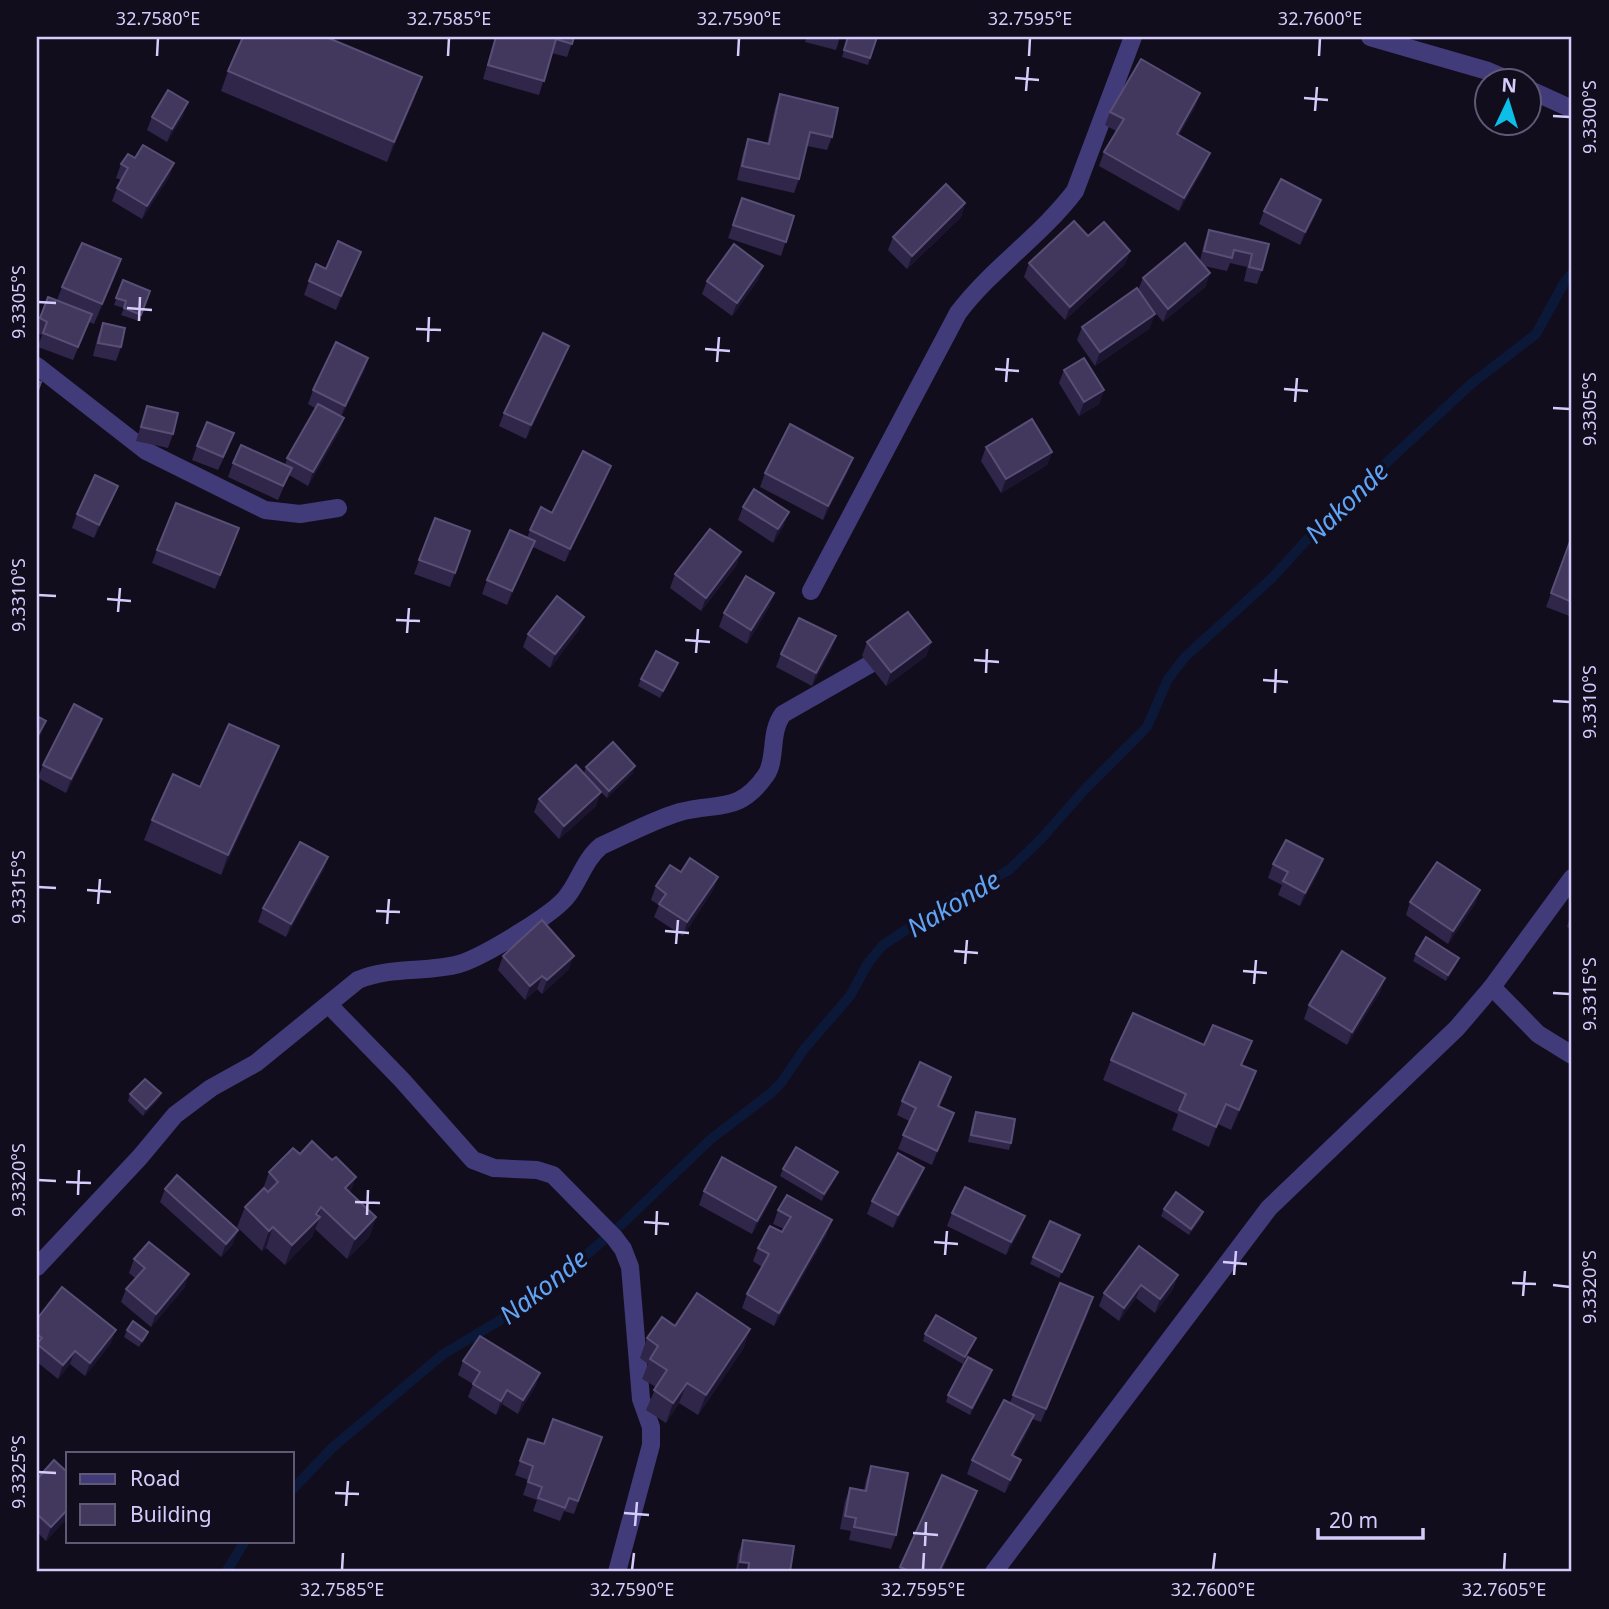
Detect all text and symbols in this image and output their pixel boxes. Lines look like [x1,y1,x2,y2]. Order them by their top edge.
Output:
text: 32.7580°E [116,6,200,30]
text: 32.7585°E [407,6,491,30]
text: 32.7590°E [697,6,781,30]
text: 32.7595°E [988,6,1072,30]
text: 32.7600°E [1278,6,1362,30]
north arrow [1472,66,1542,136]
text: N [1501,72,1518,99]
text: 9.3300°S [1577,80,1601,154]
text: 9.3305°S [6,265,30,339]
text: 9.3305°S [1577,372,1601,446]
water label: Nakonde [1296,453,1396,551]
text: 9.3310°S [6,558,30,632]
text: 9.3310°S [1577,665,1601,739]
text: 9.3315°S [6,850,30,924]
water label: Nakonde [899,861,1007,945]
text: 9.3315°S [1577,957,1601,1031]
text: 9.3320°S [6,1143,30,1217]
water label: Nakonde [491,1240,595,1332]
text: 9.3320°S [1577,1250,1601,1324]
text: 9.3325°S [6,1435,30,1509]
legend [66,1452,294,1542]
text: Road [130,1464,180,1492]
scale bar [1318,1497,1424,1541]
text: Building [130,1500,212,1528]
text: 20 m [1329,1506,1378,1534]
text: 32.7585°E [300,1577,384,1601]
text: 32.7590°E [590,1577,674,1601]
text: 32.7595°E [881,1577,965,1601]
text: 32.7600°E [1171,1577,1255,1601]
text: 32.7605°E [1462,1577,1546,1601]

